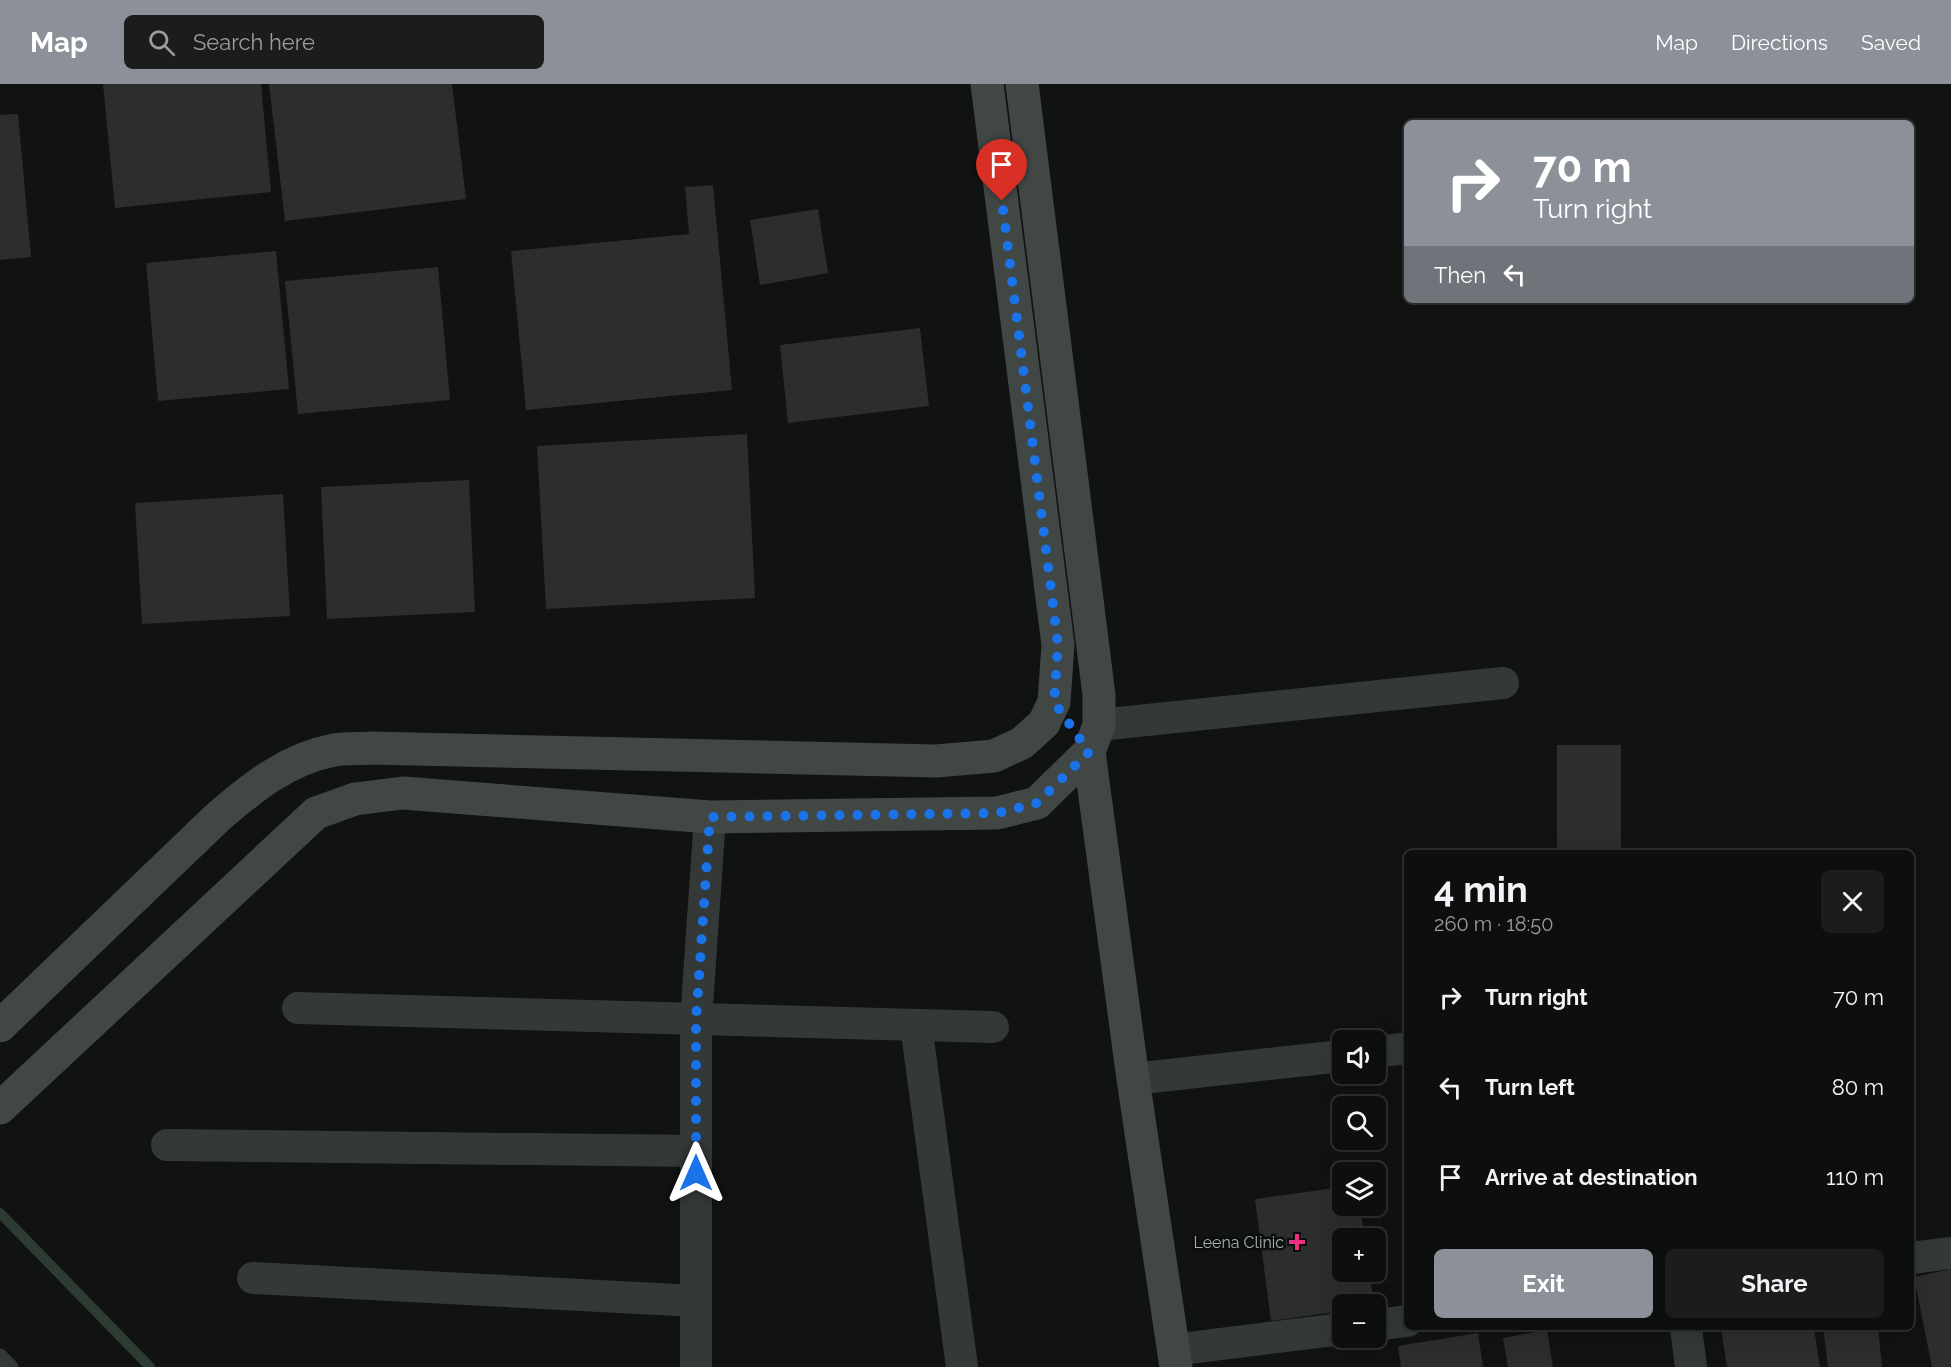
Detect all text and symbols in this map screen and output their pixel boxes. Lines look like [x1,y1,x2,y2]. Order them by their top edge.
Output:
search box [124,15,544,69]
text: Map [30,26,88,59]
icon: search [145,26,178,59]
text: Search here [193,29,315,55]
text: Map [1655,30,1698,55]
text: Directions [1731,30,1828,55]
text: Saved [1861,30,1921,55]
pin [976,139,1027,201]
text: 70 m [1533,143,1632,192]
icon: right [1434,144,1512,222]
icon: arrive [985,148,1018,181]
text: Turn right [1533,193,1652,224]
icon: left [1498,258,1531,291]
text: Then [1434,262,1486,288]
text: 4 min [1434,868,1528,910]
button: close [1821,870,1884,933]
text: 260 m · 18:50 [1434,912,1554,936]
icon: right [1434,981,1467,1014]
text: Turn right [1485,984,1588,1010]
text: 70 m [1833,984,1884,1010]
map controls [1332,1030,1386,1348]
button: sound [1332,1030,1386,1084]
icon: left [1434,1071,1467,1104]
text: Turn left [1485,1074,1575,1100]
text: 80 m [1832,1074,1884,1100]
button: search [1332,1096,1386,1150]
position arrow [664,1141,728,1205]
icon: arrive [1434,1161,1467,1194]
button: layers [1332,1162,1386,1216]
text: Arrive at destination [1485,1164,1698,1190]
text: 110 m [1826,1164,1884,1190]
button: + [1332,1228,1386,1282]
place label: Leena Clinic [1194,1233,1284,1252]
marker: Leena Clinic [1288,1233,1306,1251]
button: Exit [1434,1249,1653,1318]
button: Share [1665,1249,1884,1318]
button: − [1332,1294,1386,1348]

